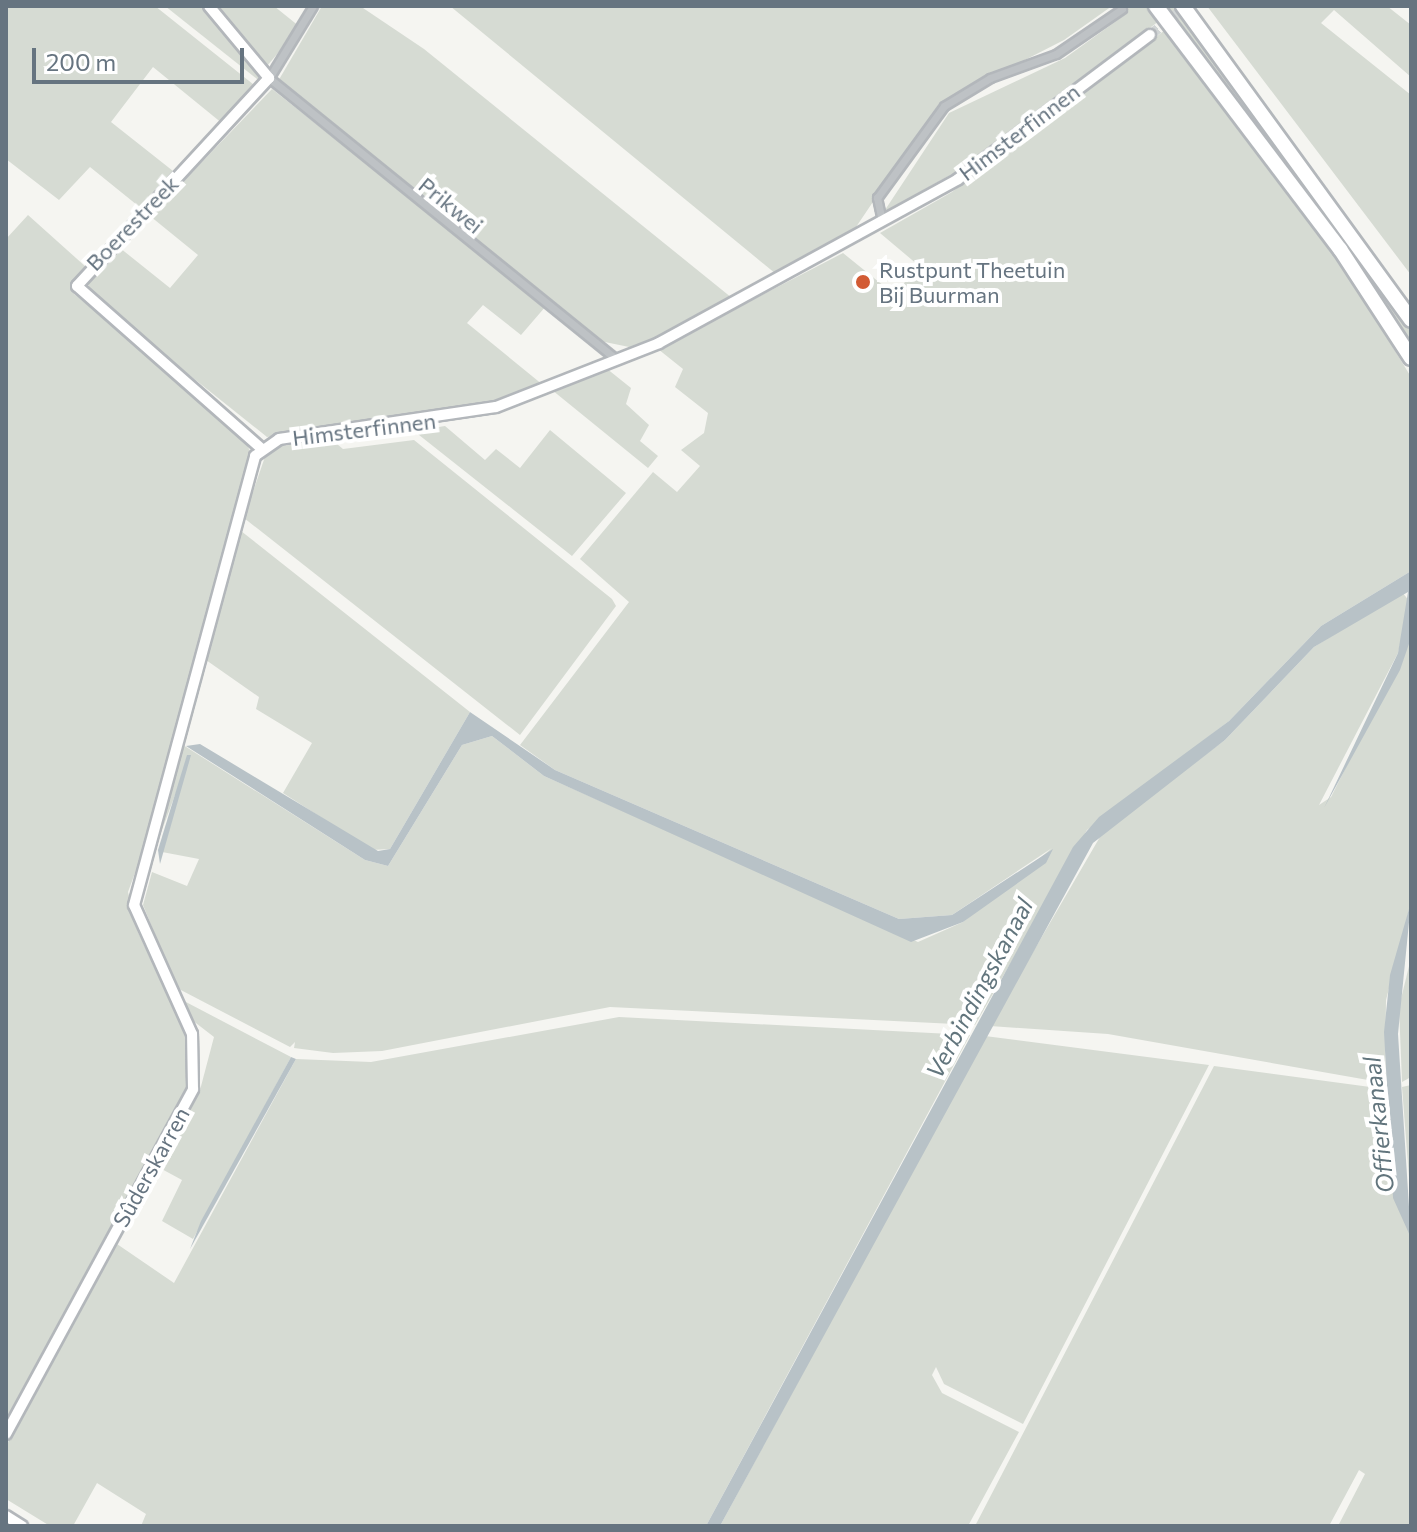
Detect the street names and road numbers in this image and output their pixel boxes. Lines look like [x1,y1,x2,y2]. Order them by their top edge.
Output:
street label: Himsterfinnen [953,78,1085,186]
street label: Boerestreek [80,170,184,276]
street label: Prikwei [414,171,488,239]
street label: Himsterfinnen [291,407,437,451]
street label: Sûderskarren [107,1103,195,1231]

